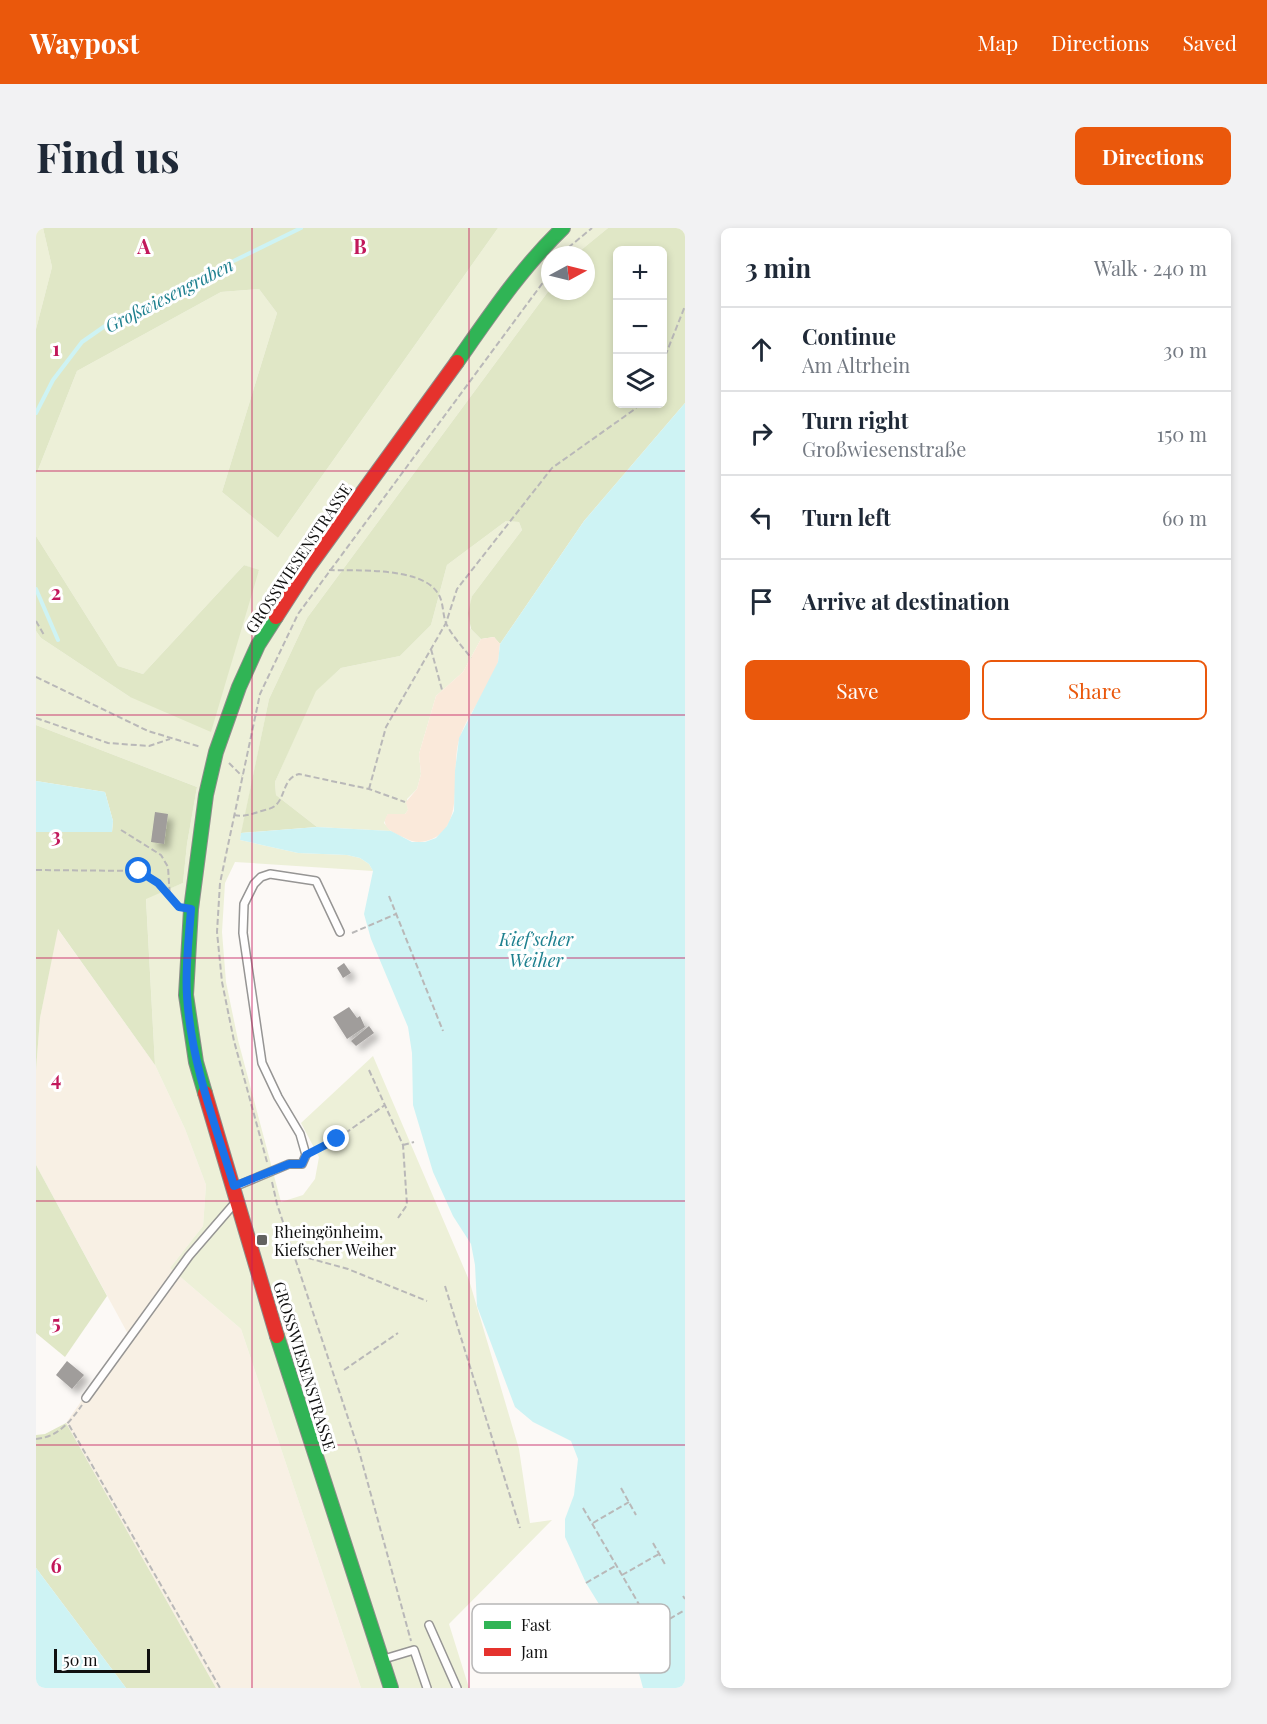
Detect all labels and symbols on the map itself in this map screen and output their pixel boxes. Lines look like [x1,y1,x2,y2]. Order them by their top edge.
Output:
text: A [136,232,151,259]
text: B [353,232,367,259]
north arrow [541,246,595,300]
water label: Großwiesengraben [101,252,237,338]
text: 1 [52,334,60,361]
street label: GROSSWIESENSTRASSE [240,479,356,637]
text: 2 [51,578,61,605]
text: 3 [51,821,61,848]
route start [125,857,151,883]
water label: Kief'scher Weiher [498,927,574,972]
text: 4 [51,1064,61,1091]
route end [323,1125,349,1151]
place label: Rheingönheim, Kiefscher Weiher [274,1221,396,1260]
marker: Rheingönheim, Kiefscher Weiher [255,1233,269,1247]
street label: GROSSWIESENSTRASSE [269,1279,341,1453]
text: 5 [51,1308,61,1335]
text: 6 [50,1551,62,1578]
legend [472,1604,670,1673]
text: Fast [521,1614,551,1635]
text: Jam [520,1641,548,1662]
scale bar [54,1646,150,1674]

